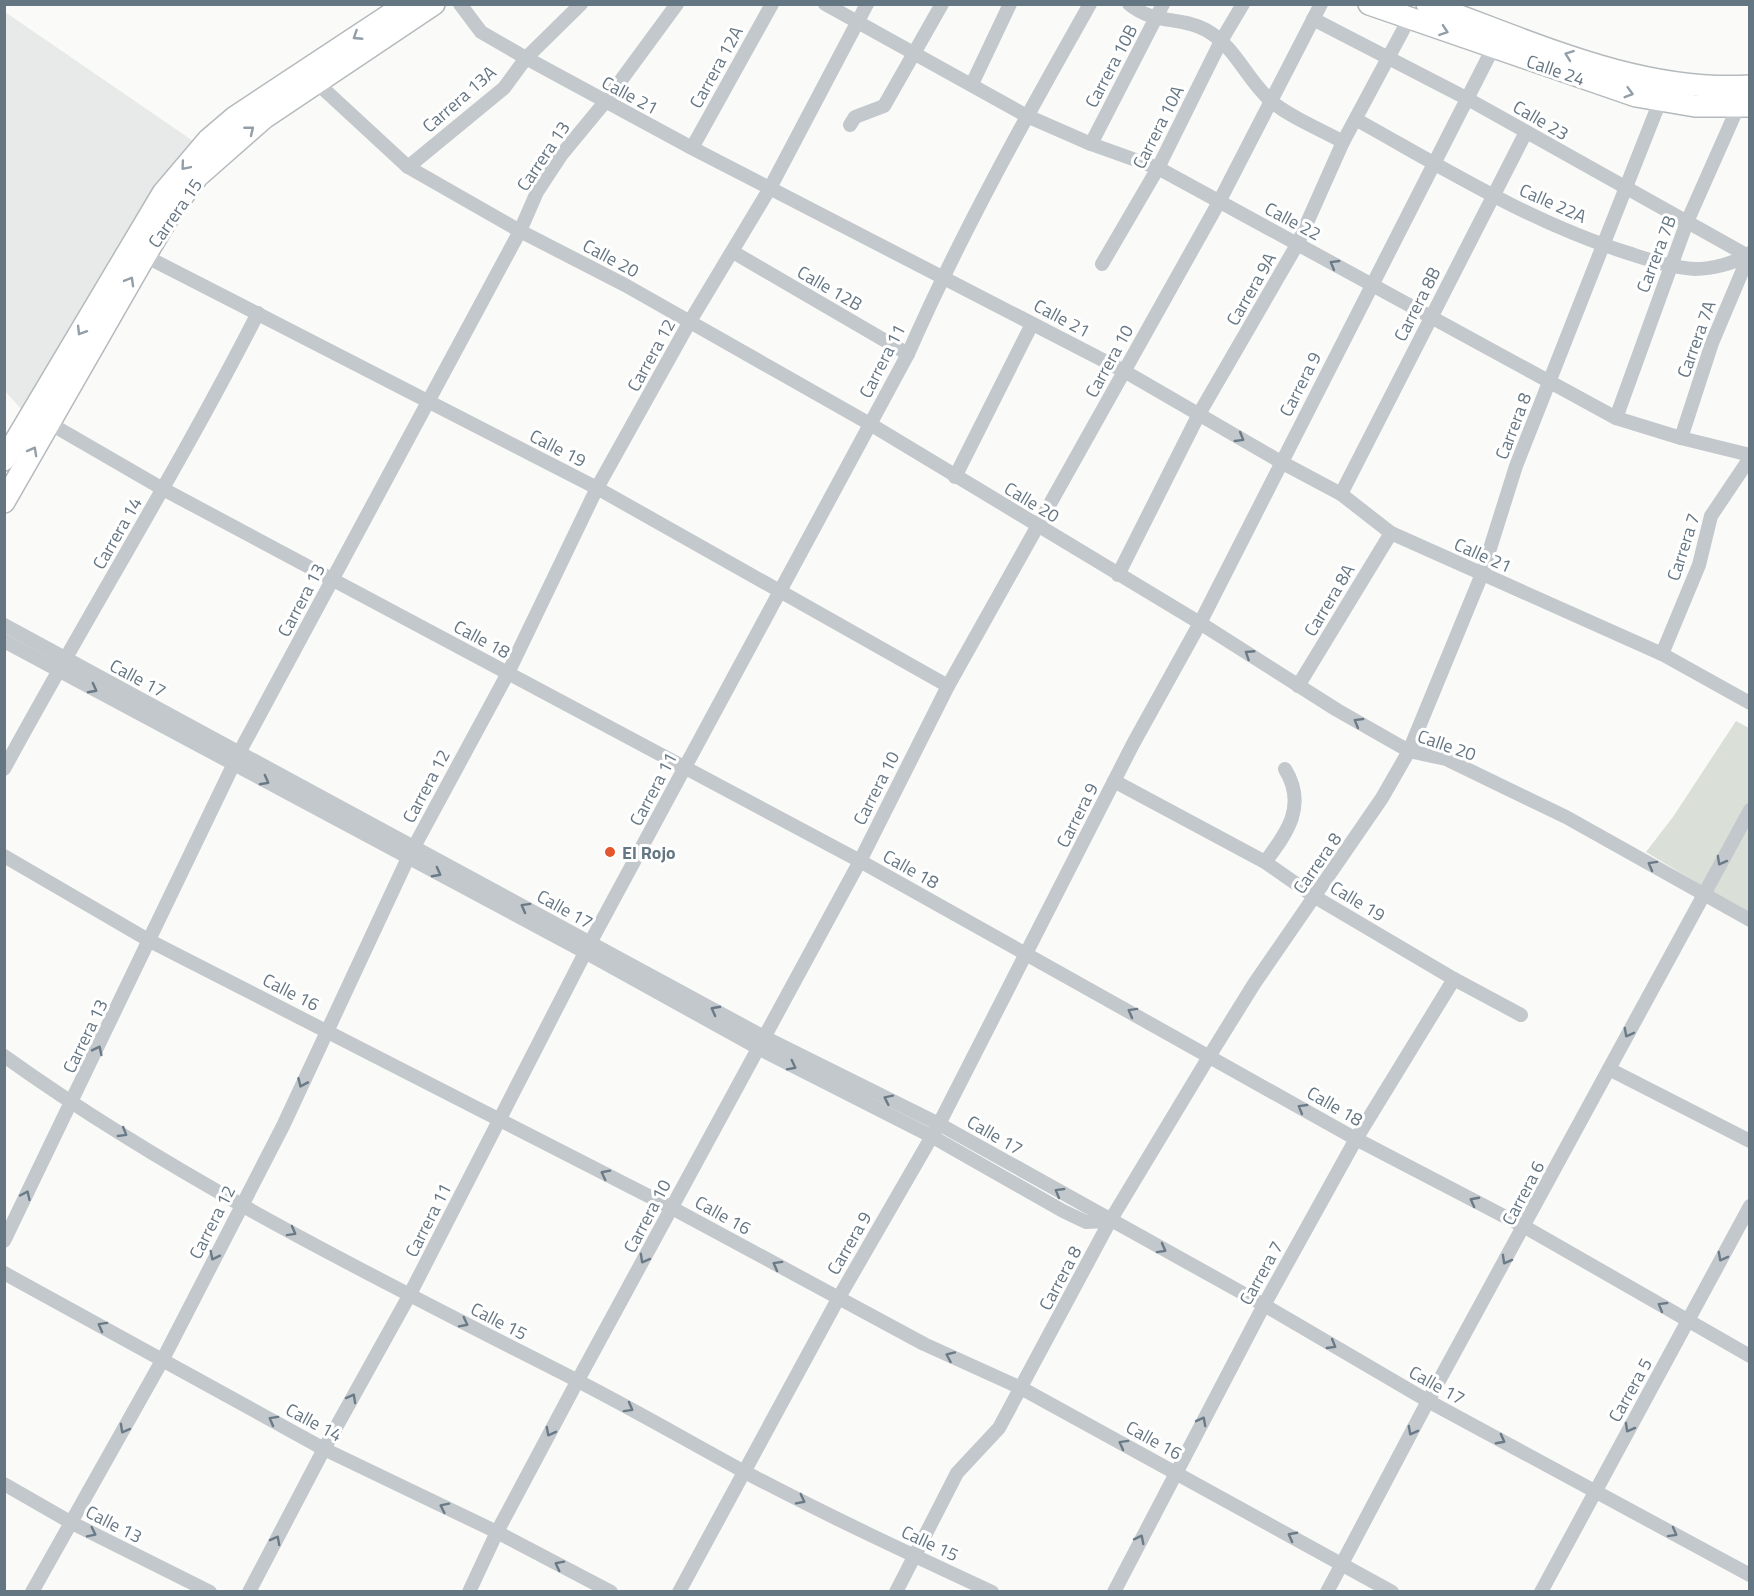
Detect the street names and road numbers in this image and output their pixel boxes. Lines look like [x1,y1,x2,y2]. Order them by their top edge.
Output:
street label: Carrera 10B [1078,20,1144,112]
street label: Carrera 12A [682,21,750,113]
street label: Calle 24 [1523,47,1589,93]
street label: Carrera 13A [416,59,502,139]
street label: Calle 21 [597,69,663,121]
street label: Carrera 10A [1125,80,1191,173]
street label: Calle 23 [1508,93,1574,147]
street label: Carrera 13 [510,115,576,197]
street label: Carrera 15 [141,173,209,253]
street label: Calle 22A [1515,176,1591,230]
street label: Calle 22 [1260,195,1326,247]
street label: Carrera 7B [1629,212,1683,296]
street label: Calle 20 [578,232,644,284]
street label: Carrera 9A [1219,247,1283,330]
street label: Calle 12B [792,258,868,318]
street label: Carrera 8B [1387,262,1447,346]
street label: Calle 21 [1029,292,1095,344]
street label: Carrera 7A [1670,296,1722,381]
street label: Carrera 12 [620,314,682,396]
street label: Carrera 11 [852,319,912,403]
street label: Carrera 10 [1078,320,1140,402]
street label: Carrera 9 [1272,347,1328,421]
street label: Carrera 8 [1488,389,1538,463]
street label: Calle 19 [525,422,591,474]
street label: Calle 20 [999,475,1065,529]
street label: Carrera 14 [85,492,149,574]
street label: Carrera 7 [1659,510,1707,584]
street label: Calle 21 [1450,530,1516,580]
street label: Carrera 8A [1297,558,1361,641]
street label: Carrera 13 [270,559,332,641]
street label: Calle 18 [449,613,515,665]
street label: Calle 17 [105,652,171,704]
street label: Calle 20 [1414,722,1480,768]
street label: Carrera 12 [395,745,457,827]
street label: Carrera 10 [846,746,906,830]
street label: Carrera 11 [622,748,684,830]
street label: Carrera 9 [1049,778,1105,852]
street label: Carrera 8 [1286,827,1348,899]
street label: Calle 18 [878,843,944,895]
street label: Calle 19 [1325,874,1391,928]
street label: Calle 17 [532,883,598,935]
street label: Calle 16 [258,966,324,1018]
street label: Carrera 13 [55,994,115,1078]
street label: Calle 18 [1302,1079,1368,1133]
street label: Calle 17 [962,1108,1028,1162]
street label: Carrera 6 [1495,1156,1551,1230]
street label: Carrera 10 [616,1175,678,1257]
street label: Carrera 11 [398,1178,458,1262]
street label: Carrera 12 [182,1180,242,1264]
street label: Calle 16 [690,1189,756,1241]
street label: Carrera 9 [820,1206,878,1280]
street label: Carrera 7 [1232,1236,1290,1310]
street label: Carrera 8 [1032,1241,1088,1315]
street label: Calle 15 [466,1295,532,1347]
street label: Carrera 5 [1601,1353,1659,1427]
street label: Calle 17 [1404,1359,1470,1411]
street label: Calle 14 [281,1396,347,1448]
street label: Calle 16 [1121,1414,1187,1466]
street label: Calle 13 [81,1498,147,1550]
street label: Calle 15 [897,1518,963,1568]

